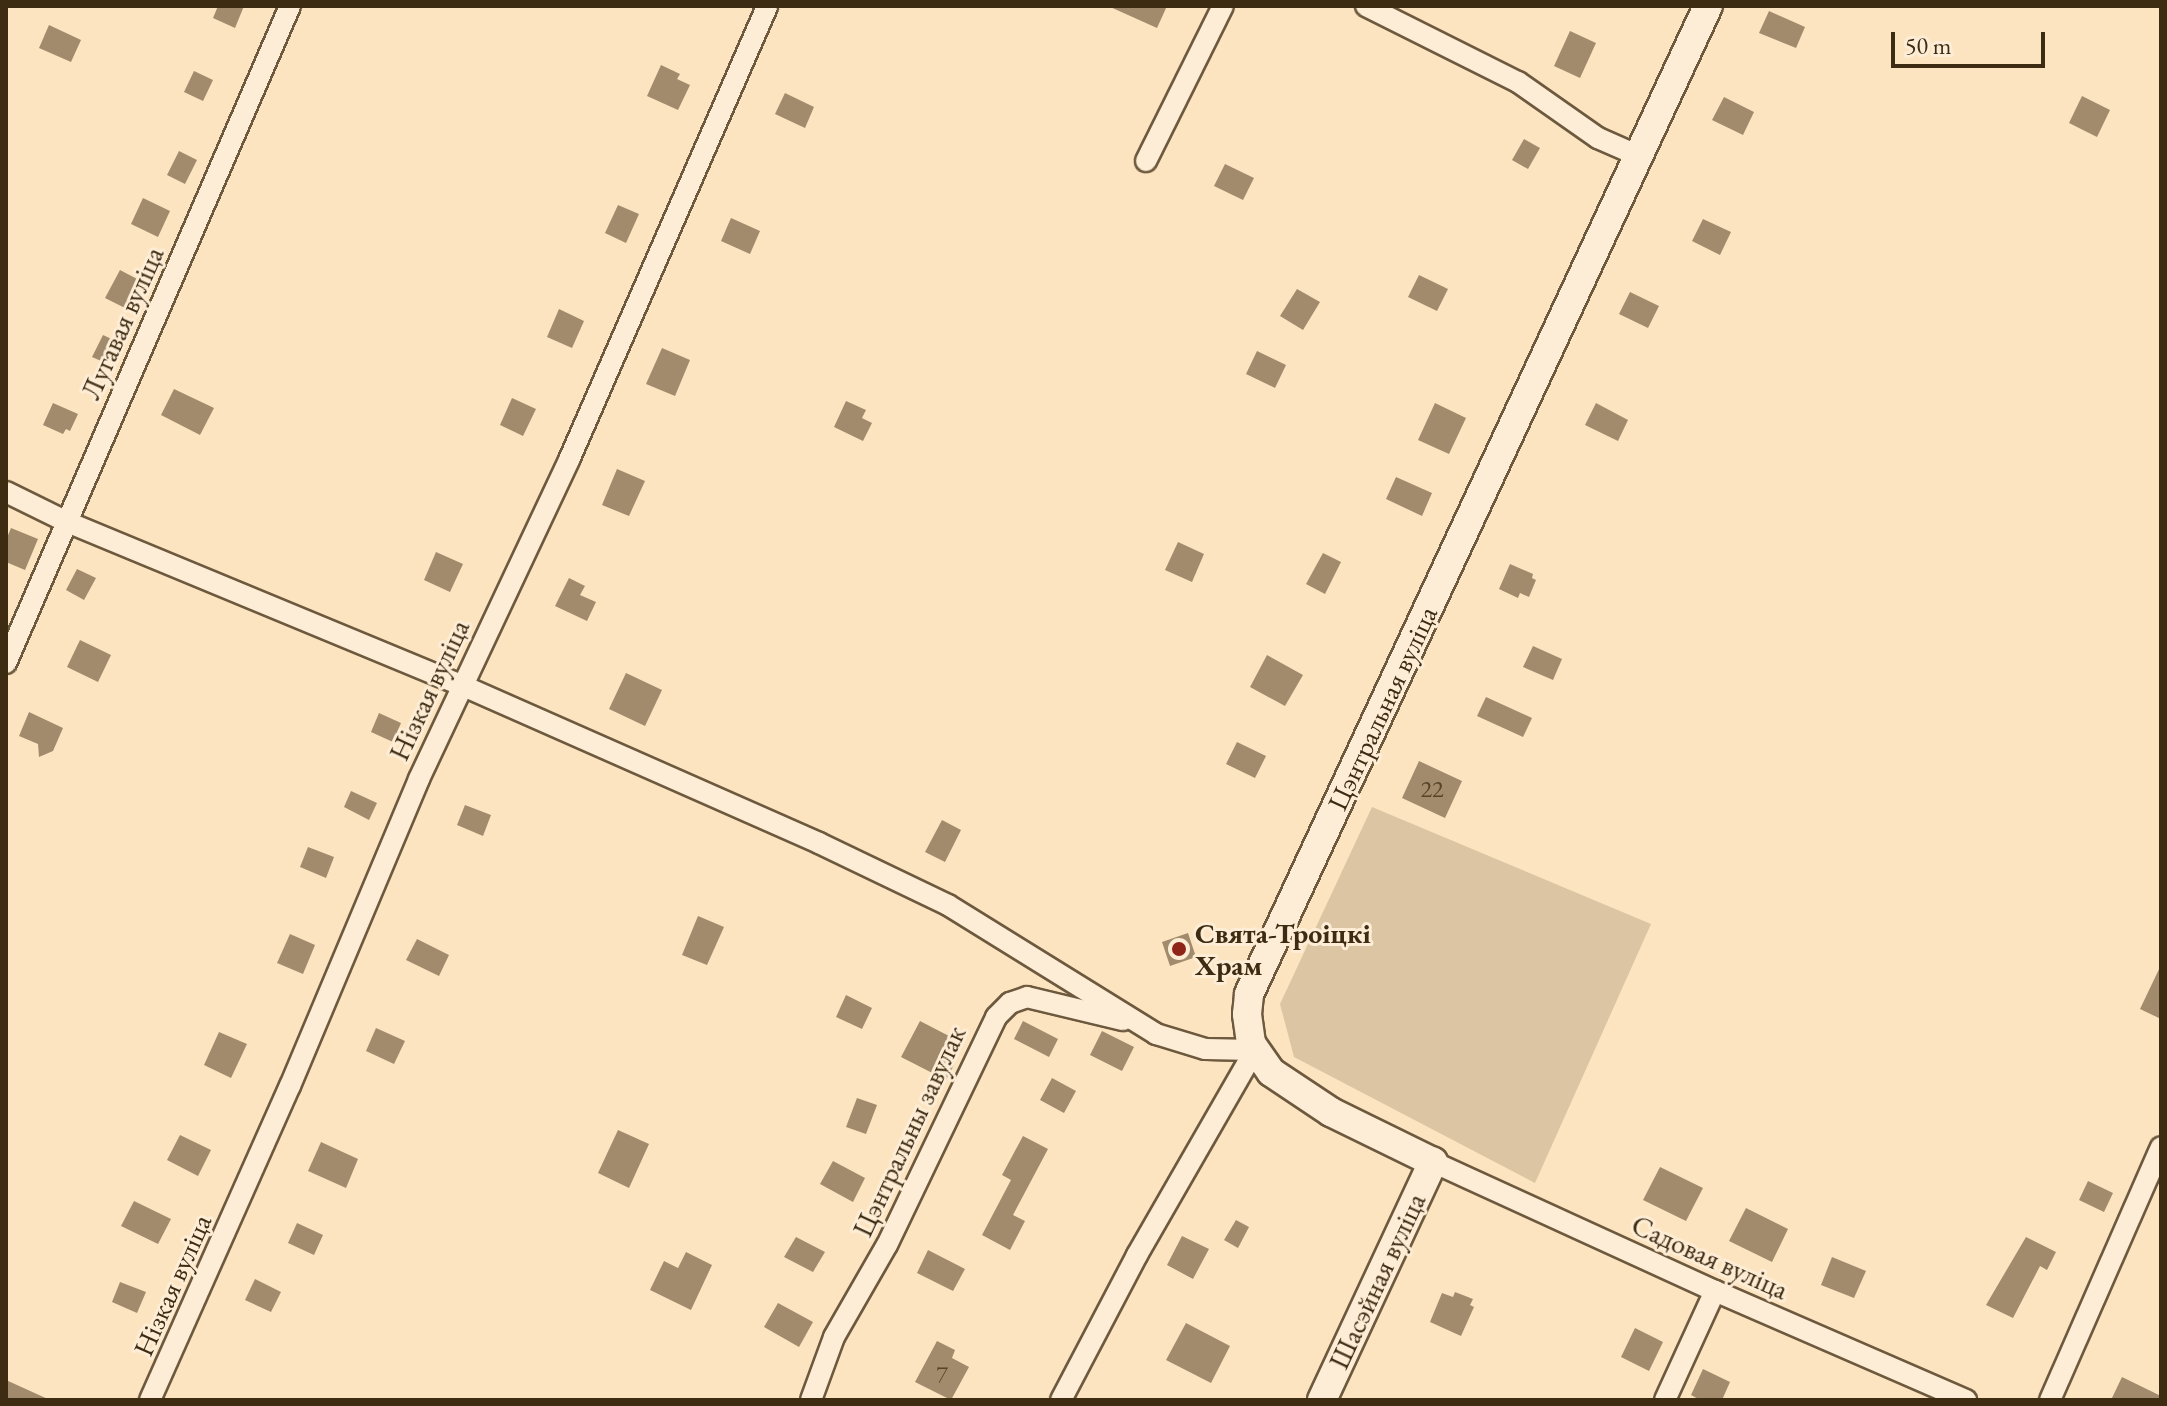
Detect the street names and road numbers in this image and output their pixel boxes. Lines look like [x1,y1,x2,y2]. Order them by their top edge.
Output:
street label: Лугавая вуліца [73,242,171,404]
street label: Цэнтральная вуліца [1320,601,1444,815]
street label: Нізкая вуліца [382,614,476,766]
street label: Цэнтральны завулак [845,1020,973,1242]
street label: Шасэйная вуліца [1322,1188,1432,1374]
street label: Садовая вуліца [1627,1208,1793,1306]
street label: Нізкая вуліца [126,1209,218,1361]

